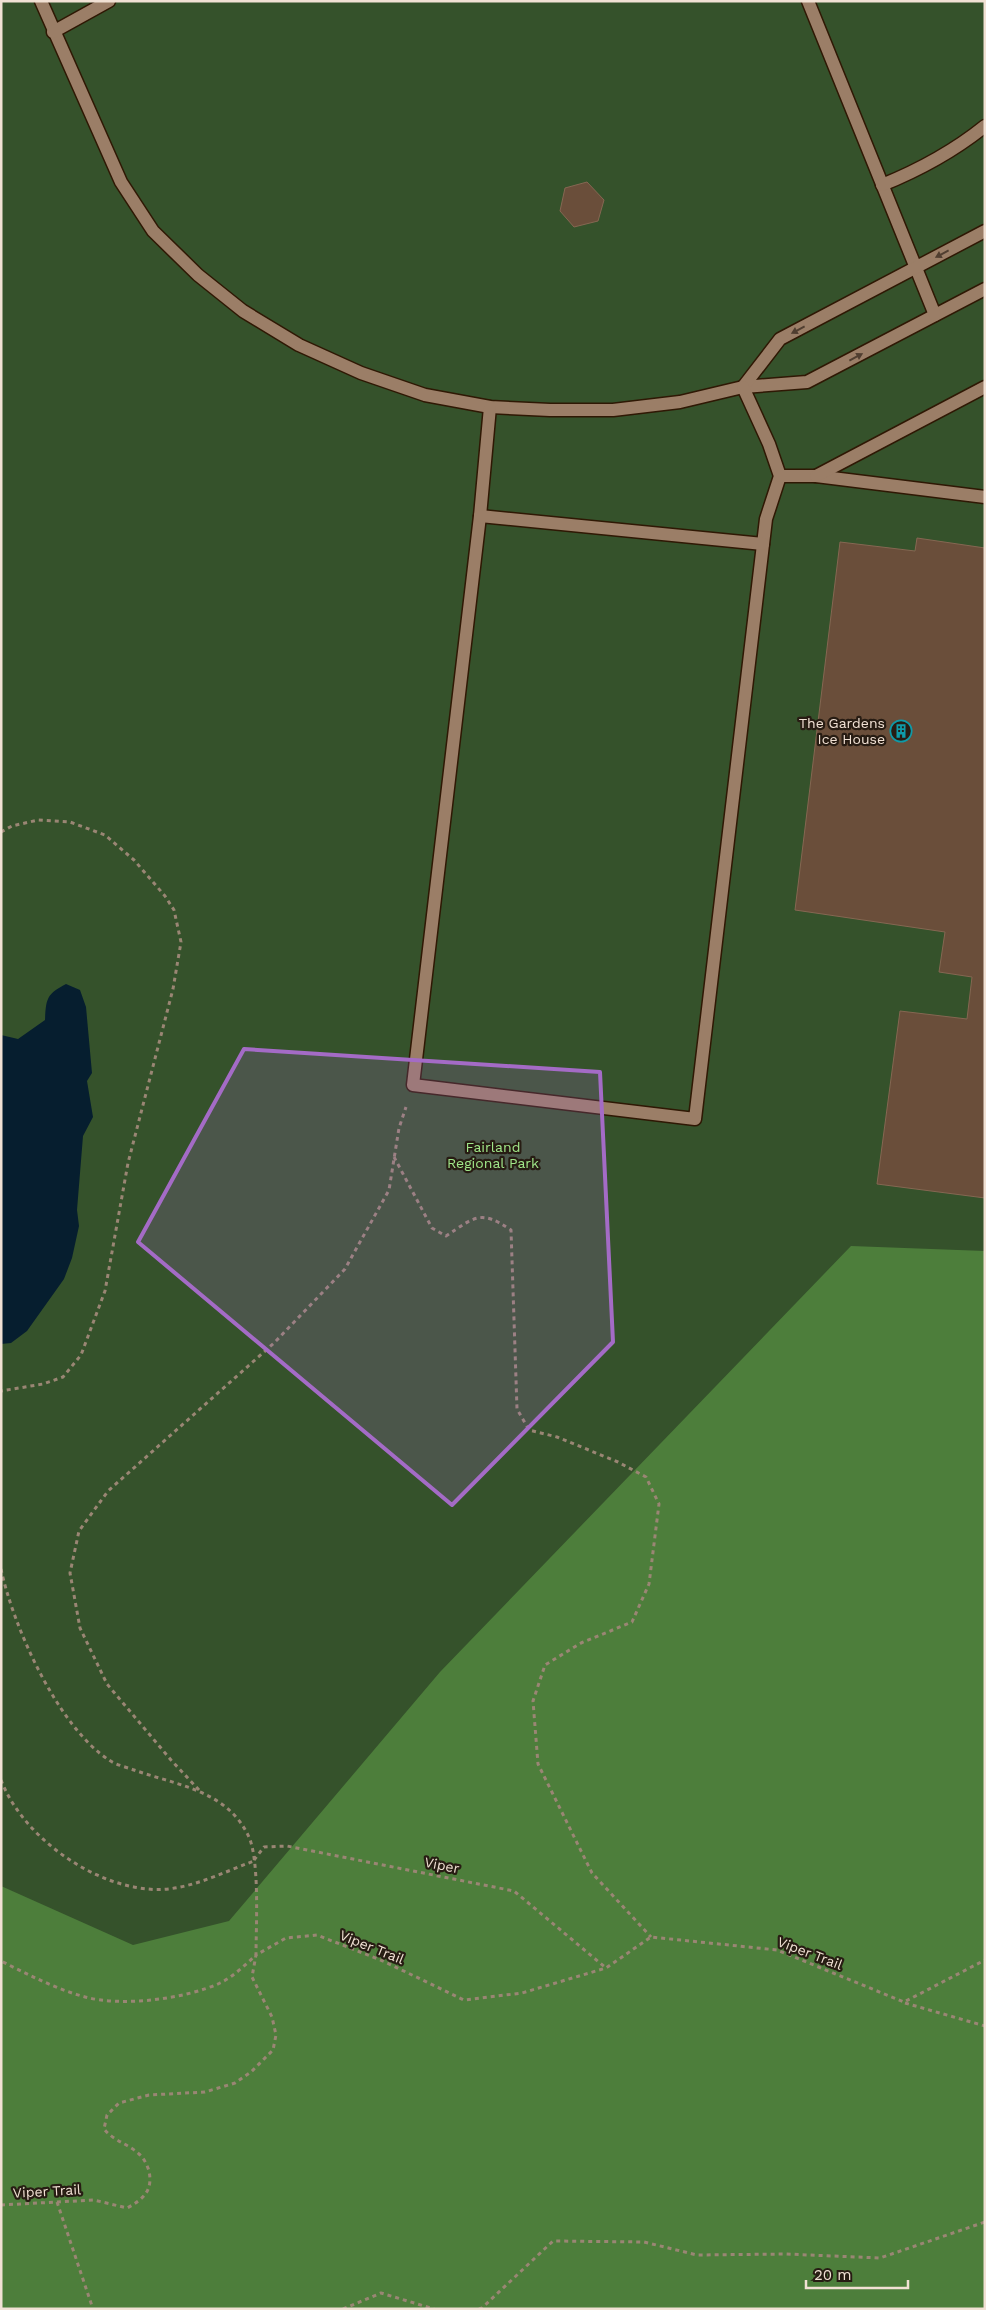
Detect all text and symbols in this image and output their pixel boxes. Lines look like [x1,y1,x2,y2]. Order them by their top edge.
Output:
one-way arrow [934,250,949,258]
one-way arrow [791,326,805,334]
one-way arrow [848,353,863,361]
place label: The Gardens Ice House [799,715,885,747]
building icon: The Gardens Ice House [889,719,913,743]
park label: Fairland Regional Park [447,1139,539,1171]
street label: Viper [423,1854,461,1876]
street label: Viper Trail [337,1927,407,1967]
street label: Viper Trail [775,1933,845,1973]
street label: Viper Trail [12,2181,82,2201]
scale bar [806,2258,908,2290]
text: 20 m [814,2266,852,2284]

